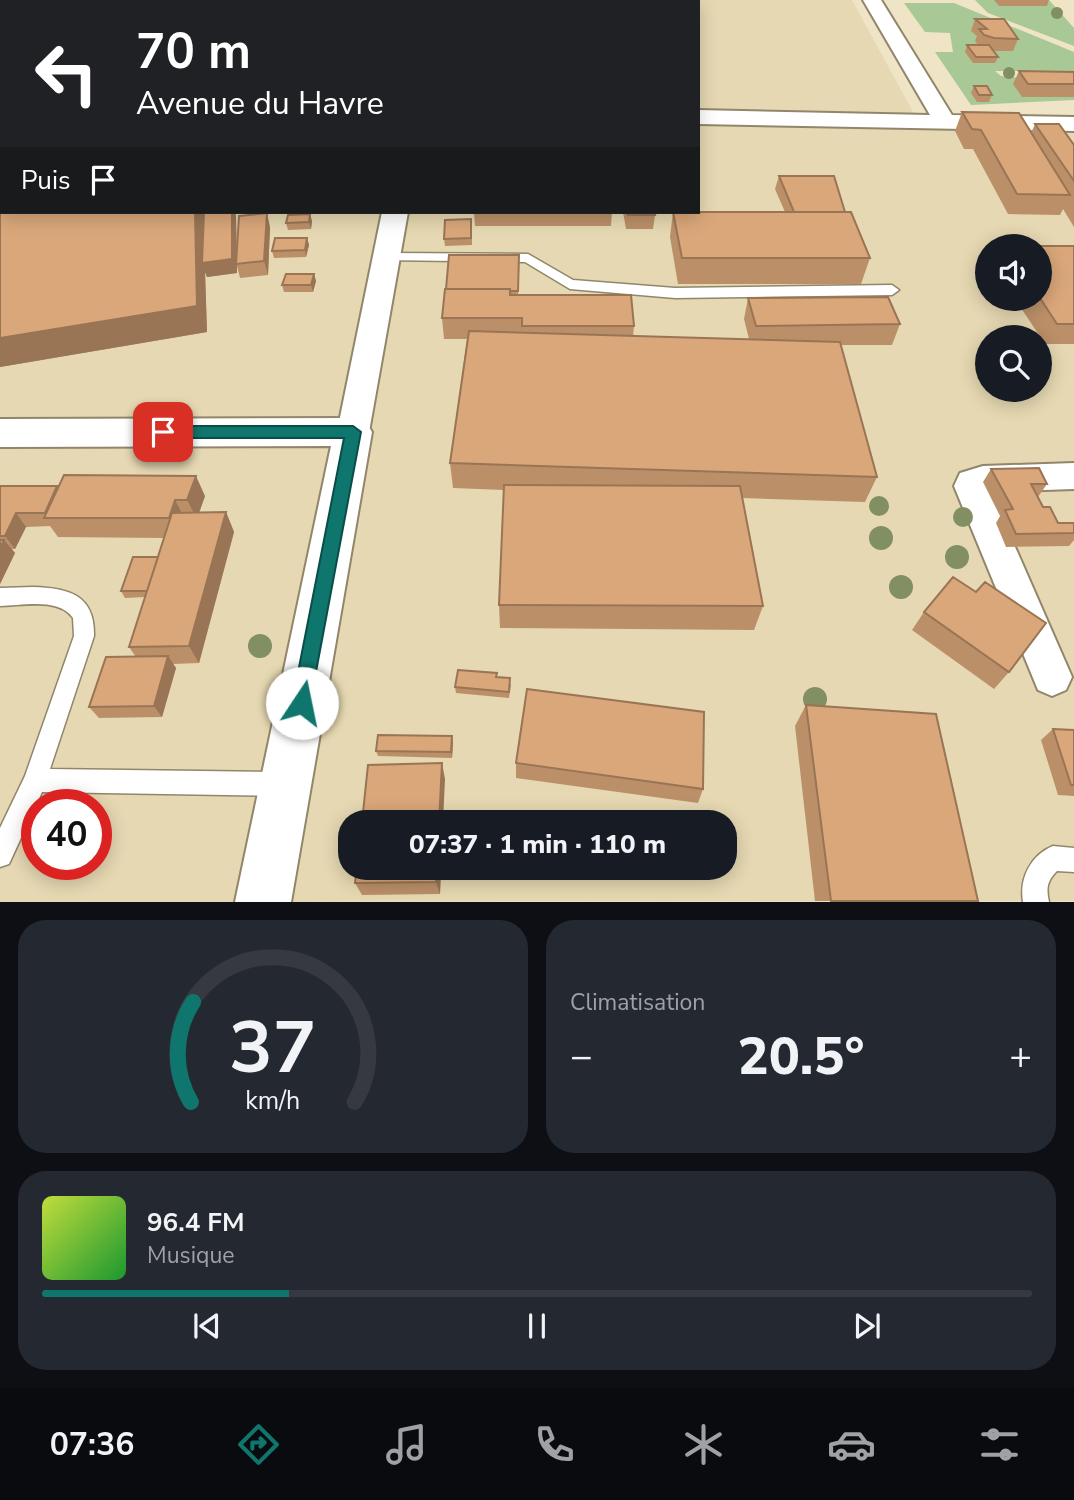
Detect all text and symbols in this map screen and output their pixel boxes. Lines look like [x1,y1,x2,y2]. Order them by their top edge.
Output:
text: 70 m [136,18,251,85]
icon: left [21,28,112,119]
text: Avenue du Havre [136,82,384,125]
icon: arrive [84,161,122,199]
text: Puis [21,163,70,198]
map controls [975,234,1052,402]
button: sound [975,234,1052,311]
button: search [975,325,1052,402]
pin [133,402,193,462]
icon: arrive [144,413,182,451]
position arrow [265,666,339,740]
speed limit sign: 40 [21,789,112,880]
text: 07:37 · 1 min · 110 m [409,827,666,862]
text: Climatisation [570,987,705,1018]
text: 37 [229,999,317,1099]
text: 20.5° [737,1021,865,1092]
text: − [570,1031,593,1082]
text: + [1009,1031,1032,1082]
text: km/h [245,1084,301,1118]
text: 96.4 FM [147,1205,244,1240]
text: Musique [147,1240,235,1271]
icon: previous [188,1307,226,1345]
icon: pause [518,1307,556,1345]
icon: next [848,1307,886,1345]
icon: directions [234,1420,283,1469]
icon: music [382,1420,431,1469]
icon: phone [530,1420,579,1469]
icon: climate [679,1420,728,1469]
icon: car [827,1420,876,1469]
icon: filters [975,1420,1024,1469]
text: 07:36 [50,1423,134,1466]

